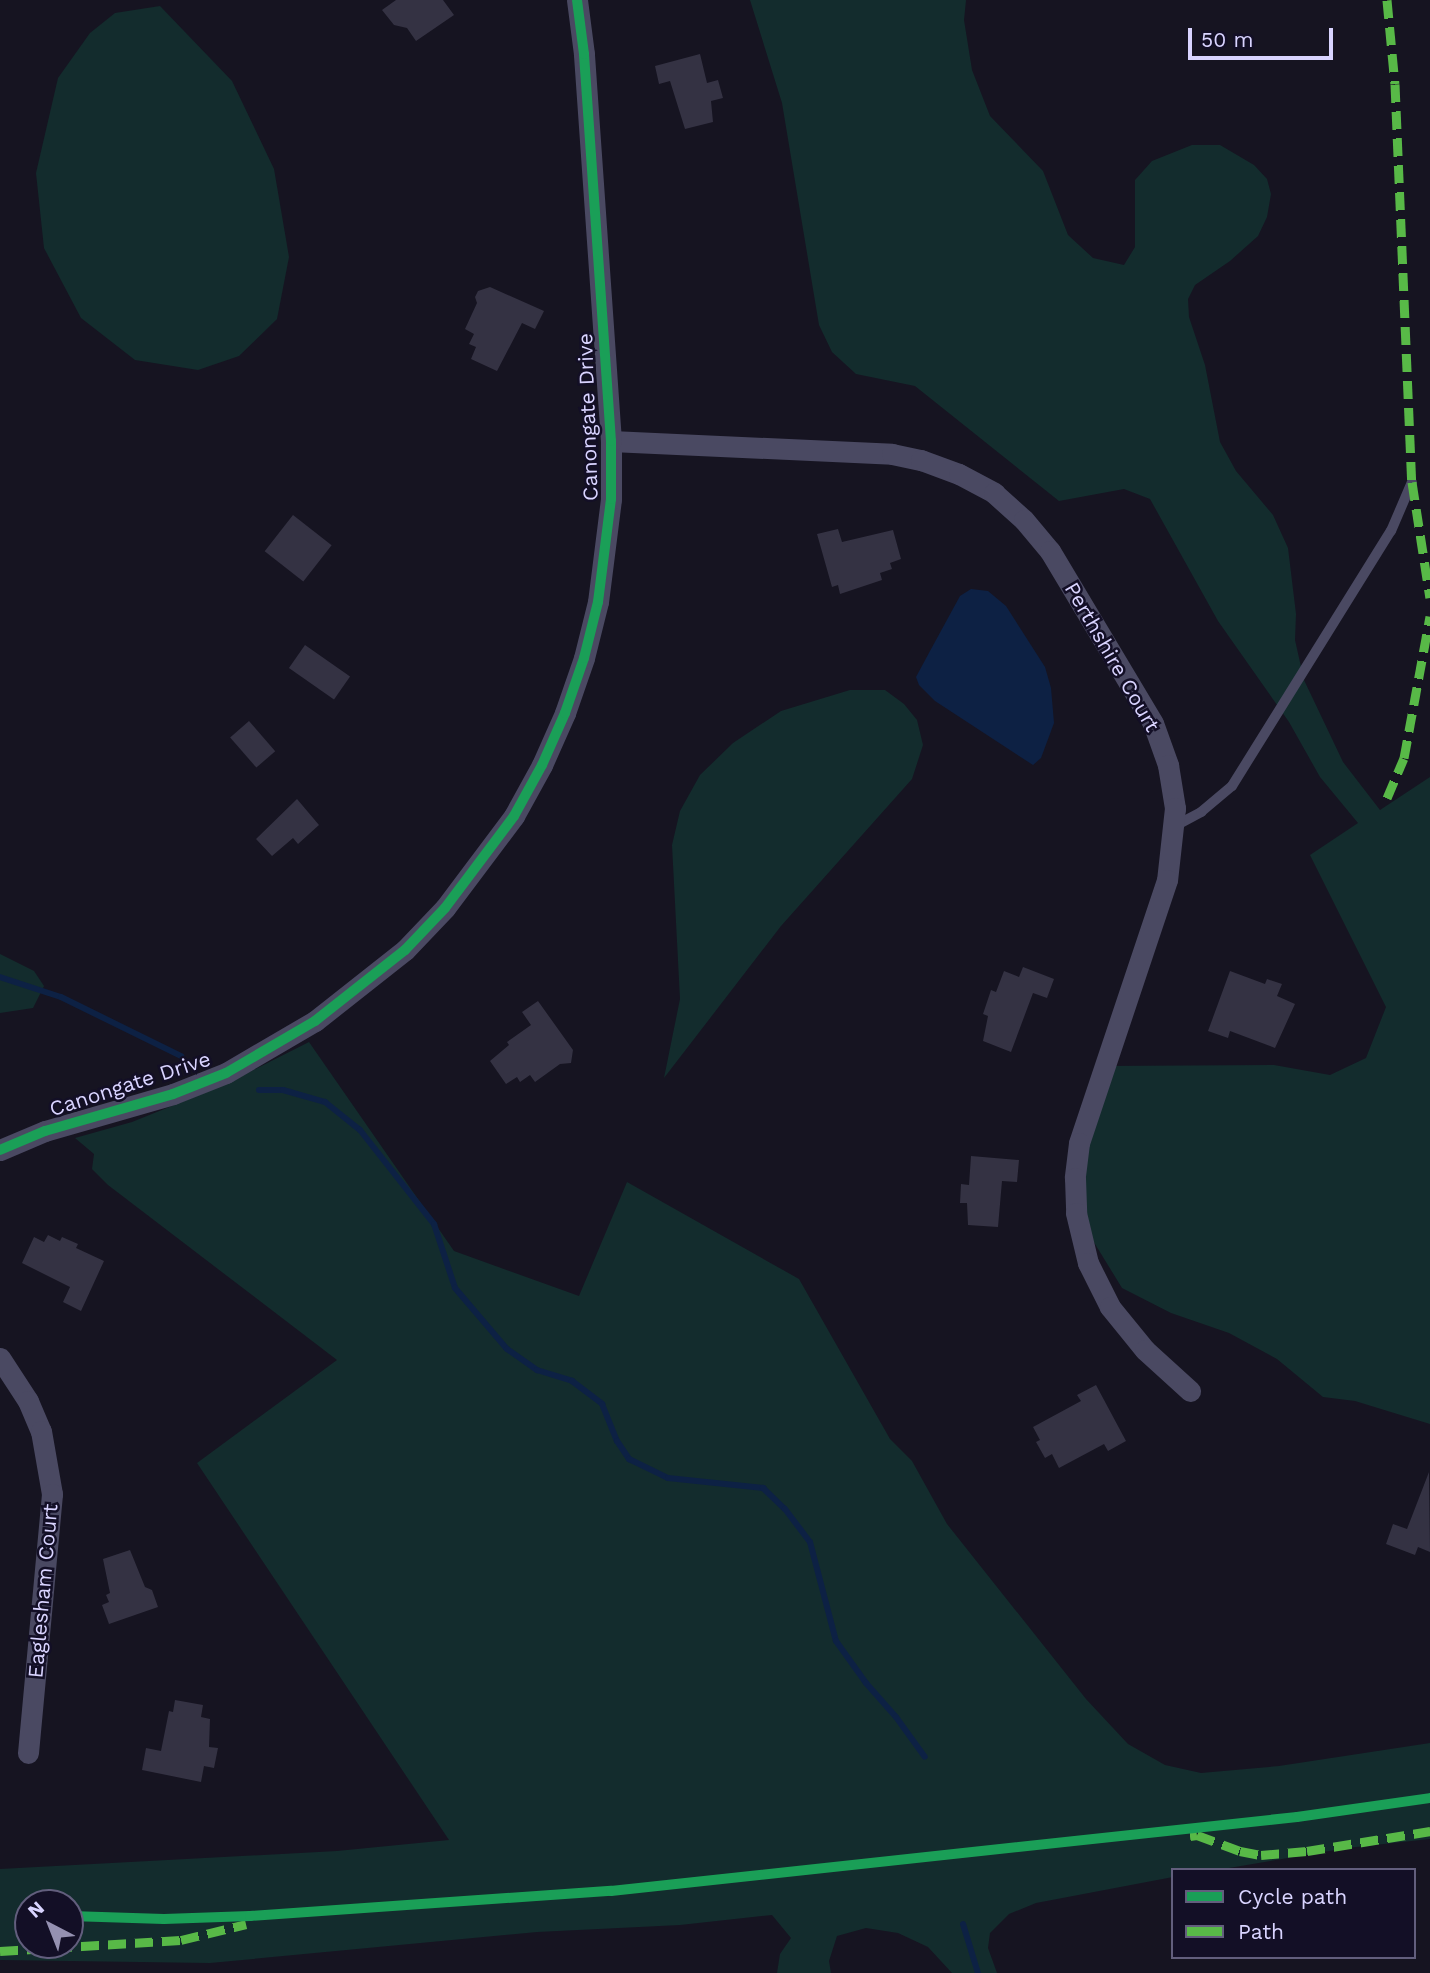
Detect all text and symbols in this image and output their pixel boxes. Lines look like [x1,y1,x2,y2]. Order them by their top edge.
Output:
scale bar [1192,14,1337,58]
text: 50 m [1201,27,1253,52]
street label: Canongate Drive [572,333,604,501]
street label: Perthshire Court [1059,578,1165,736]
street label: Canongate Drive [46,1046,214,1122]
street label: Eaglesham Court [23,1503,63,1679]
legend [1171,1868,1416,1959]
text: Cycle path [1238,1884,1347,1909]
north arrow [14,1889,84,1959]
text: N [23,1896,49,1923]
text: Path [1238,1919,1284,1944]

